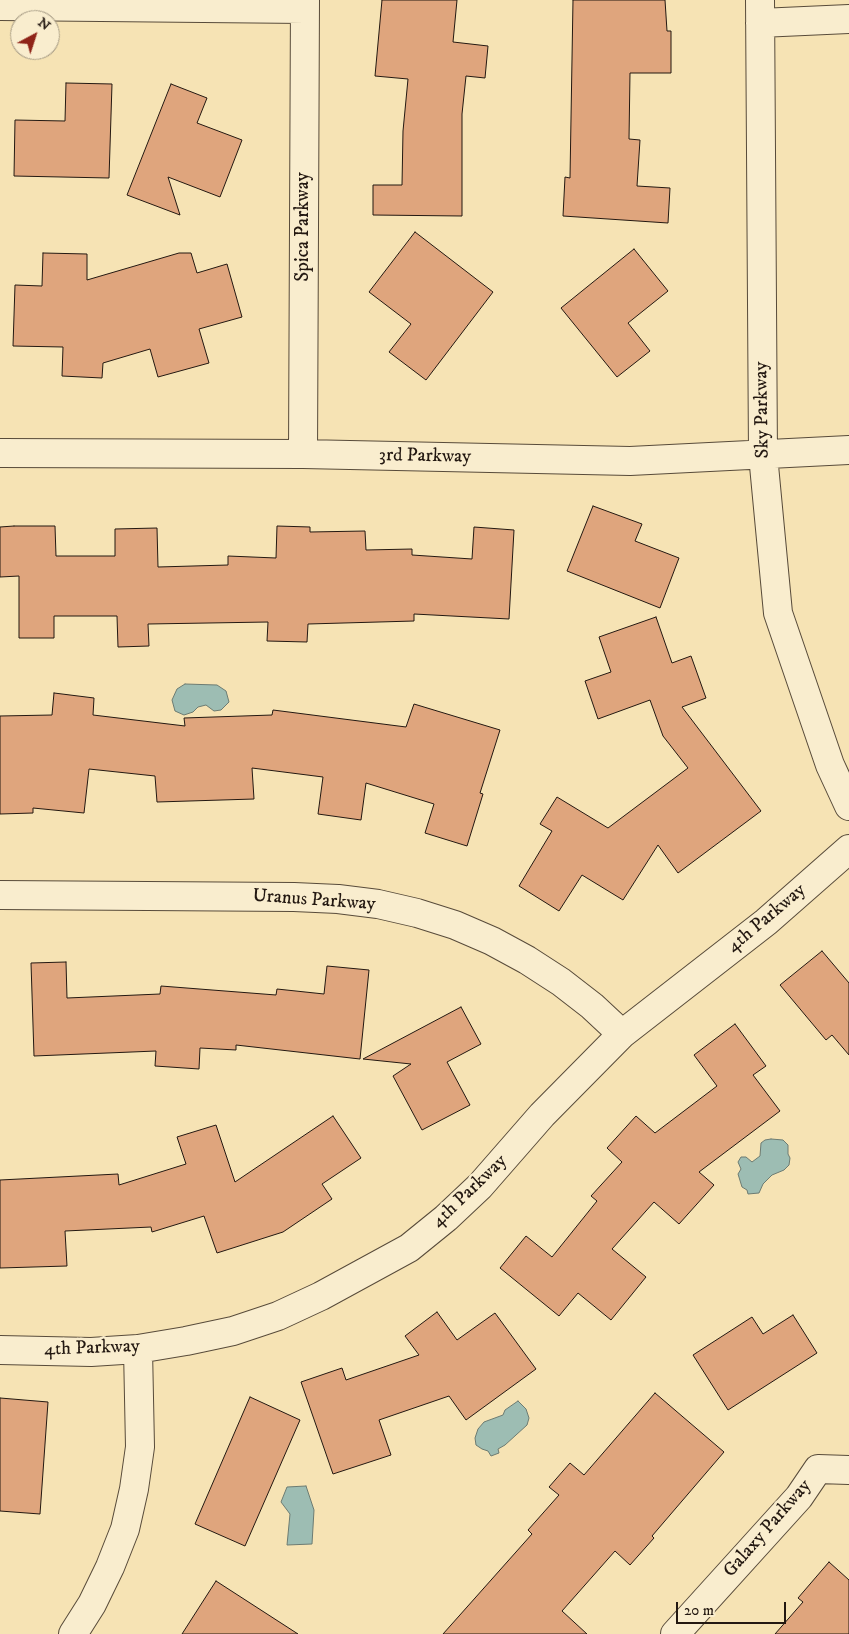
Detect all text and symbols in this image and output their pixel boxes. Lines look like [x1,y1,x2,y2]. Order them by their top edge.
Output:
north arrow [10,10,60,60]
text: N [34,14,54,35]
street label: Spica Parkway [293,172,315,282]
street label: Sky Parkway [751,361,775,459]
street label: 3rd Parkway [379,445,471,469]
street label: 4th Parkway [723,880,811,958]
street label: Uranus Parkway [252,885,376,917]
street label: 4th Parkway [428,1151,512,1233]
street label: 4th Parkway [44,1336,140,1362]
street label: Galaxy Parkway [719,1475,817,1583]
scale bar [679,1592,789,1624]
text: 20 m [684,1601,714,1620]

